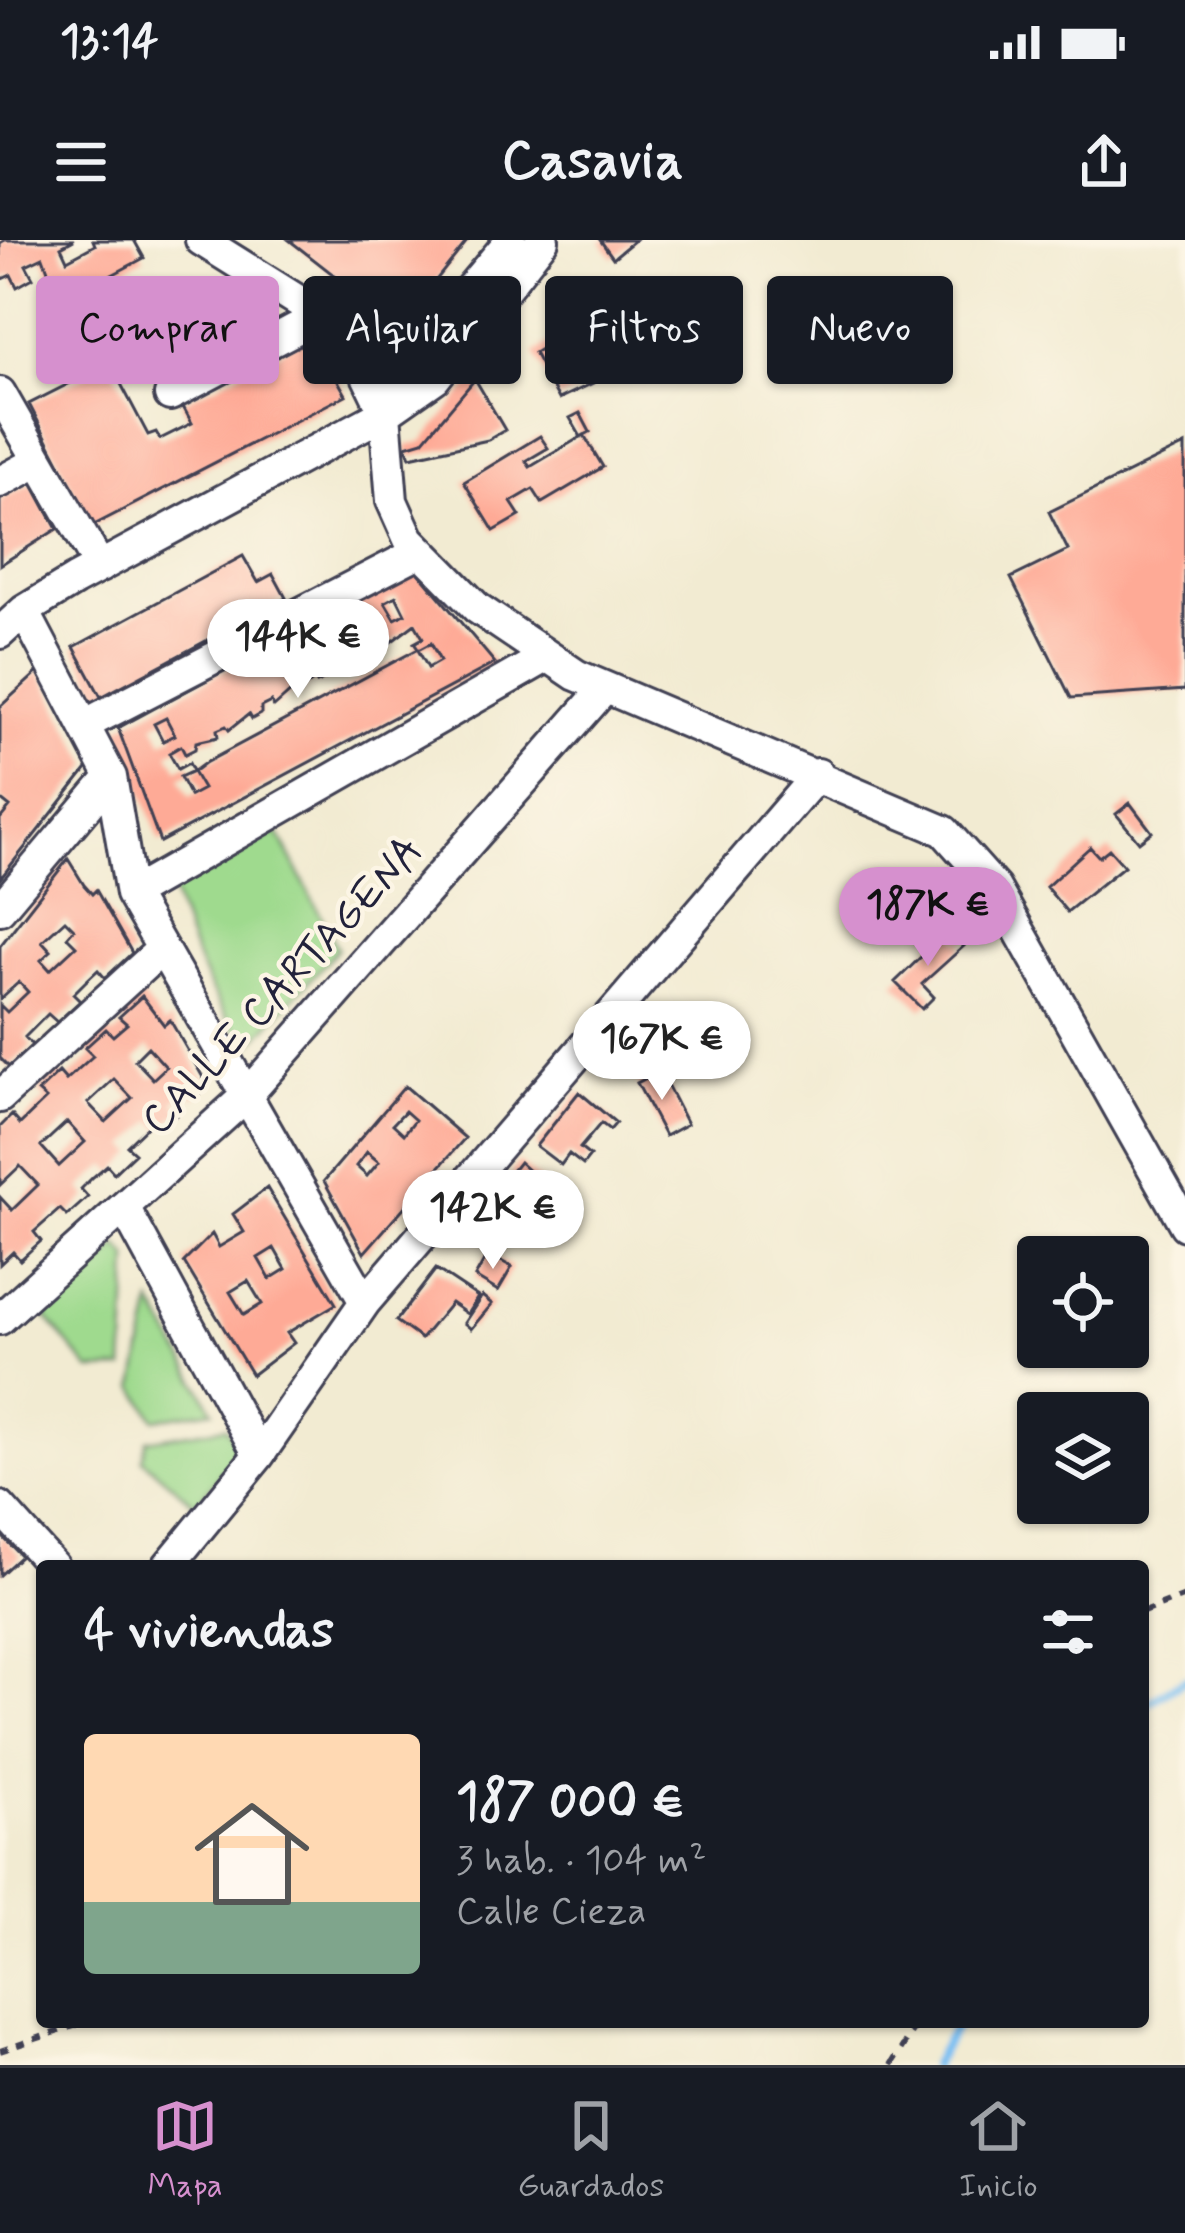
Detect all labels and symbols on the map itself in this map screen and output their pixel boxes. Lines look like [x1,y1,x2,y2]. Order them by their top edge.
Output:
pin: 144K € [200,599,396,701]
street label: CALLE CARTAGENA [130,825,437,1148]
pin: 187K € [830,867,1026,969]
pin: 167K € [564,1001,760,1103]
pin: 142K € [395,1170,591,1272]

